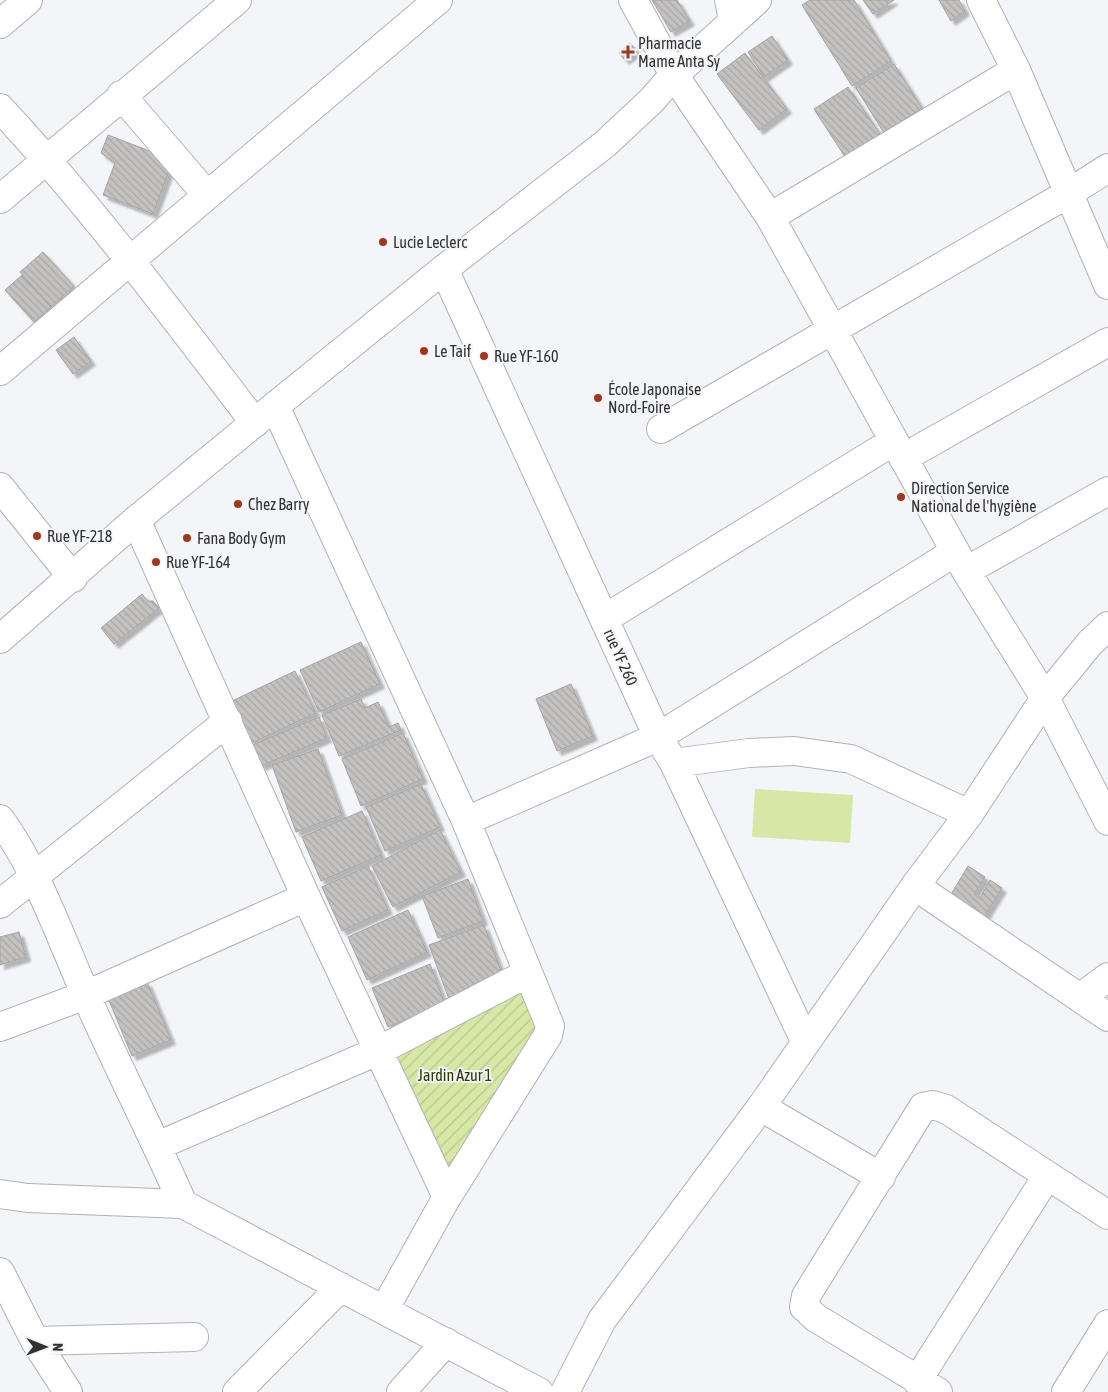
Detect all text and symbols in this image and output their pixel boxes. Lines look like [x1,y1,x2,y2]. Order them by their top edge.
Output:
place label: Pharmacie Mame Anta Sy [638,34,721,71]
marker: Pharmacie Mame Anta Sy [622,46,634,58]
place label: Lucie Leclerc [393,233,467,251]
marker: Lucie Leclerc [377,236,389,248]
place label: Le Taif [434,342,472,360]
marker: Le Taif [418,345,430,357]
place label: Rue YF-160 [494,347,559,365]
marker: Rue YF-160 [478,350,490,362]
place label: École Japonaise Nord-Foire [608,380,701,416]
marker: École Japonaise Nord-Foire [592,392,604,404]
place label: Direction Service National de l'hygiène [911,479,1036,516]
marker: Direction Service National de l'hygiène [895,491,907,503]
place label: Chez Barry [248,495,310,514]
marker: Chez Barry [232,498,244,510]
place label: Rue YF-218 [47,527,112,545]
place label: Fana Body Gym [197,529,286,548]
marker: Rue YF-218 [31,530,43,542]
marker: Fana Body Gym [181,532,193,544]
place label: Rue YF-164 [166,553,231,571]
marker: Rue YF-164 [150,556,162,568]
street label: rue YF 260 [601,626,641,688]
park label: Jardin Azur 1 [418,1066,492,1084]
north arrow [20,1322,70,1372]
text: N [50,1343,66,1351]

